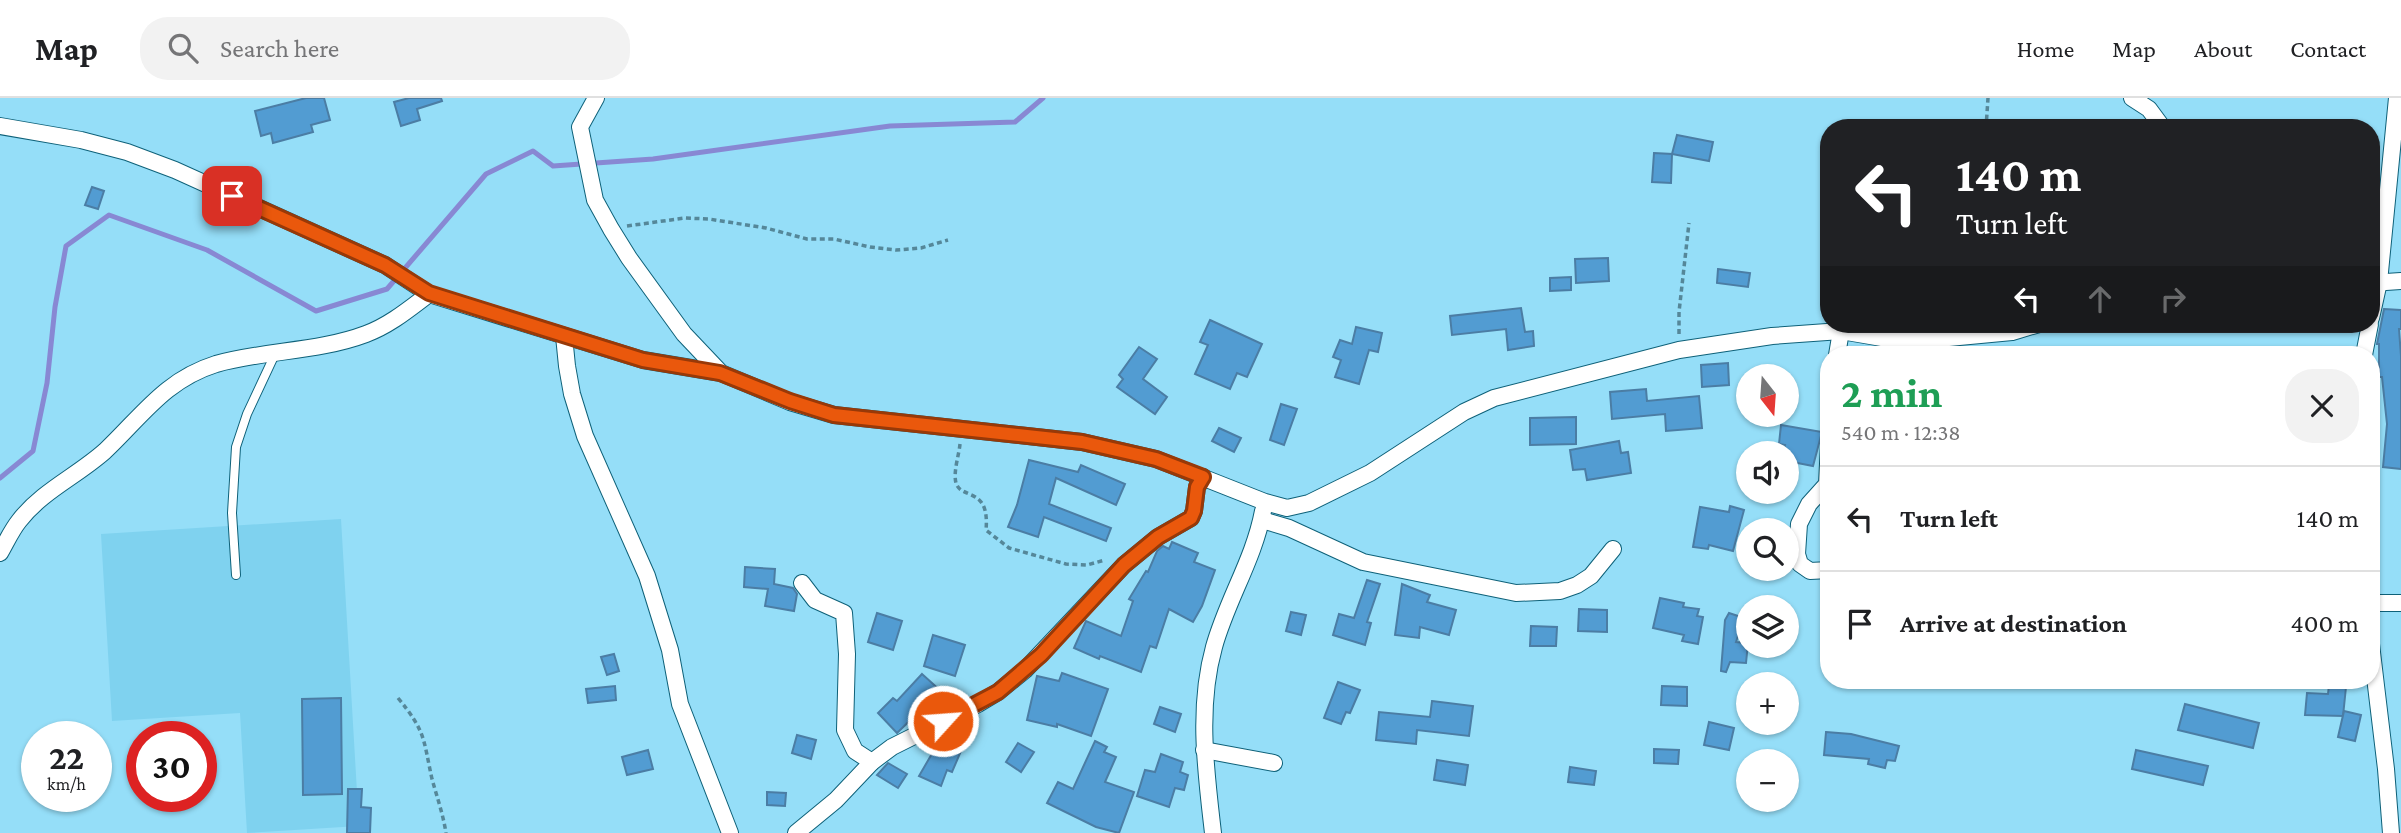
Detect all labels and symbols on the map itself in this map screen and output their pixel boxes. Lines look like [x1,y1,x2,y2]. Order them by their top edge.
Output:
pin [202,166,262,226]
north arrow [1736,364,1799,427]
position arrow [906,684,980,758]
speed limit sign: 30 [126,721,217,812]

